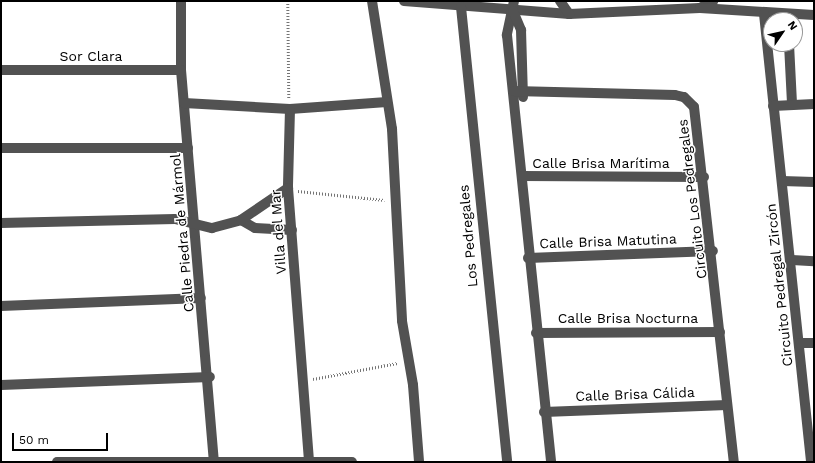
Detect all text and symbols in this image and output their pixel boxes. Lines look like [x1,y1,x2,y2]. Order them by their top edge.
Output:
north arrow [763,12,803,52]
text: N [785,19,800,33]
street label: Sor Clara [59,48,123,64]
street label: Circuito Los Pedregales [674,118,710,280]
street label: Calle Piedra de Mármol [167,153,197,313]
street label: Calle Brisa Marítima [532,155,670,171]
street label: Los Pedregales [455,184,481,288]
street label: Villa del Mar [267,189,289,275]
street label: Circuito Pedregal Zircón [762,202,796,368]
street label: Calle Brisa Matutina [539,230,677,252]
street label: Calle Brisa Nocturna [558,310,698,326]
street label: Calle Brisa Cálida [575,384,695,404]
scale bar [14,425,110,451]
text: 50 m [19,433,49,447]

